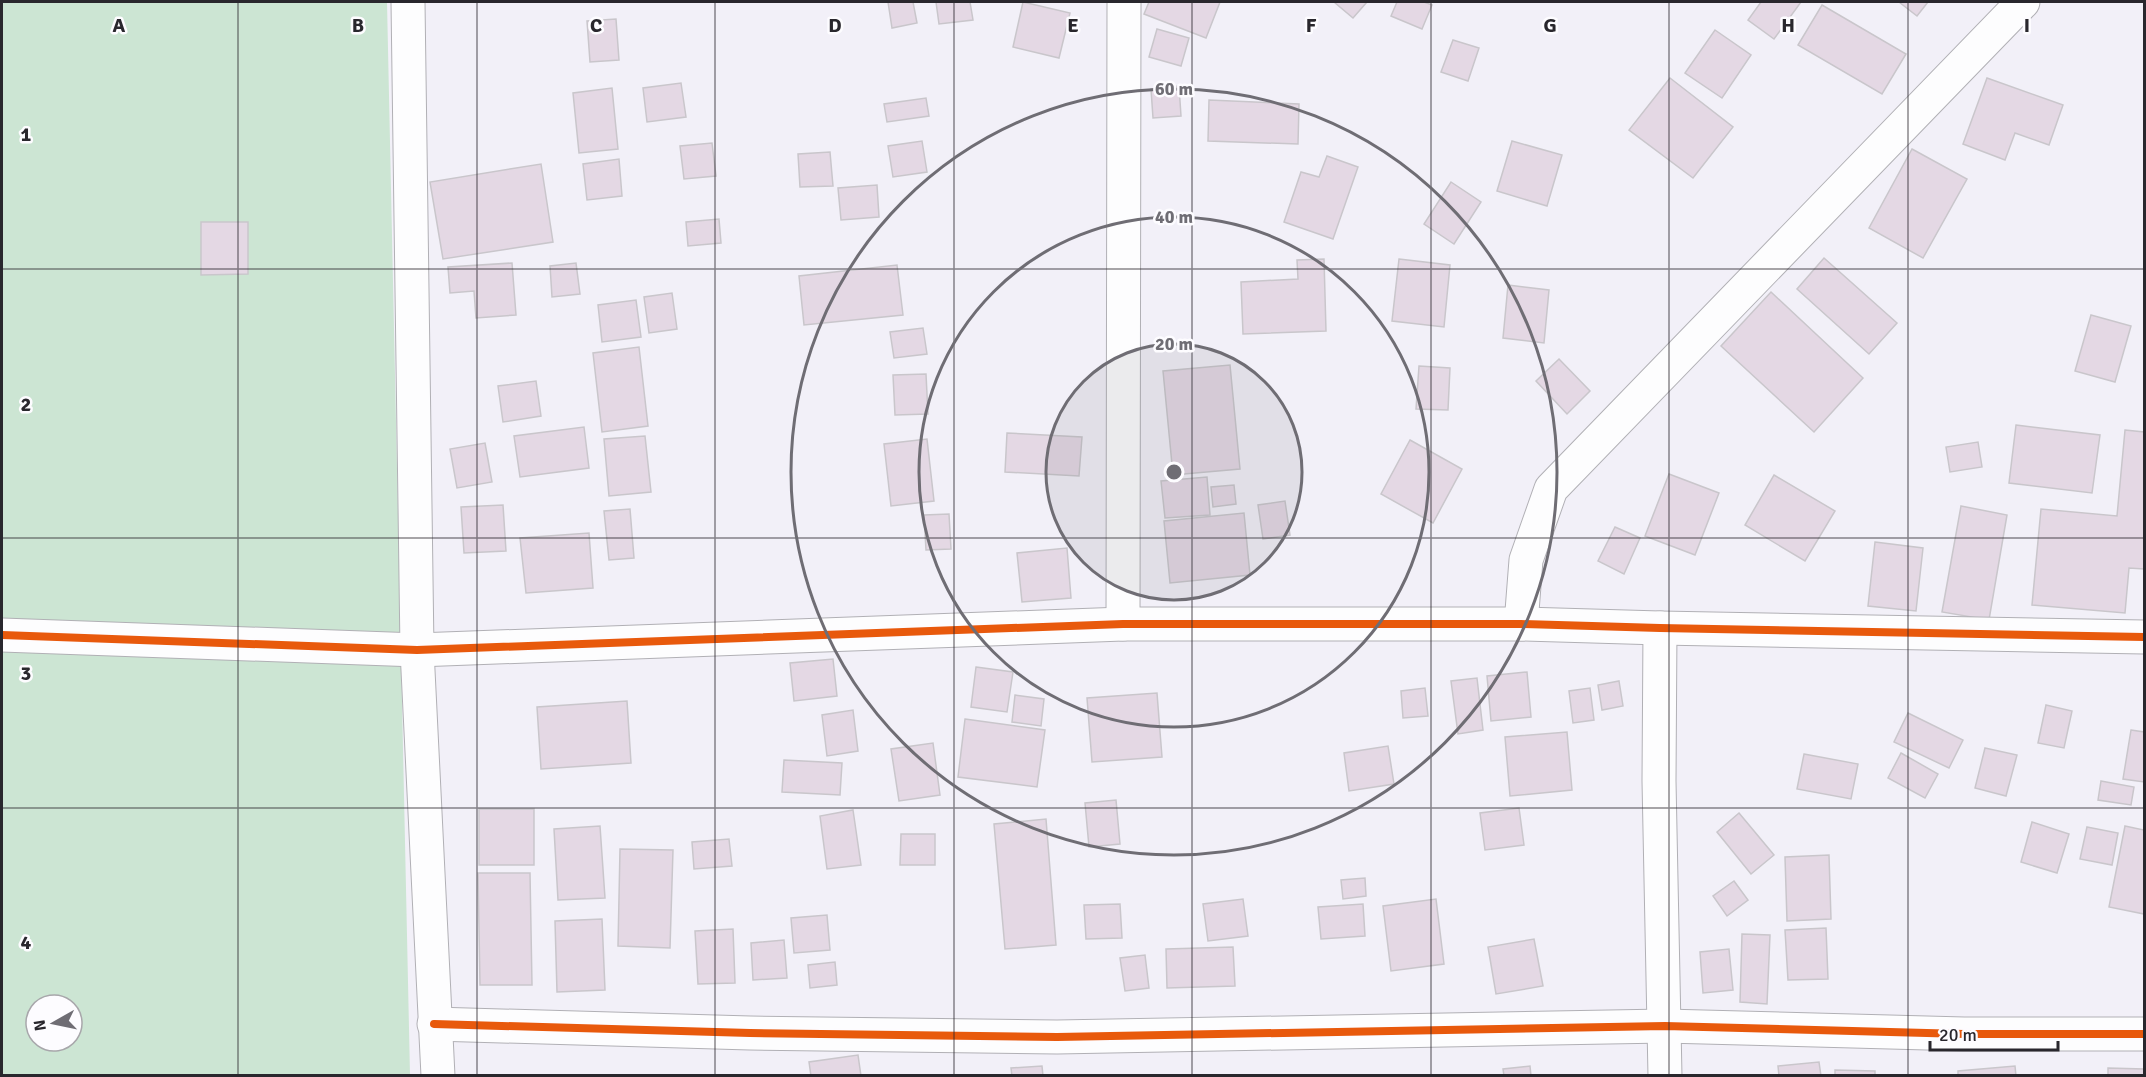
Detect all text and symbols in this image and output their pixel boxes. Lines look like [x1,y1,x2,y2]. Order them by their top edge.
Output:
text: A [113,13,126,38]
text: B [352,13,364,38]
text: C [590,13,602,38]
text: D [828,13,842,38]
text: E [1067,13,1079,38]
text: F [1306,13,1317,38]
text: G [1543,13,1557,38]
text: H [1781,13,1795,38]
text: I [2024,13,2030,38]
text: 60 m [1155,78,1193,100]
text: 1 [21,122,32,147]
text: 40 m [1155,206,1193,228]
text: 20 m [1155,333,1193,355]
text: 2 [21,392,31,417]
centre of rings [1164,462,1184,482]
text: 3 [21,661,31,686]
text: 4 [21,930,32,955]
north arrow [24,993,84,1053]
scale bar [1930,1014,2058,1052]
text: N [29,1018,51,1032]
text: 20 m [1939,1024,1977,1046]

